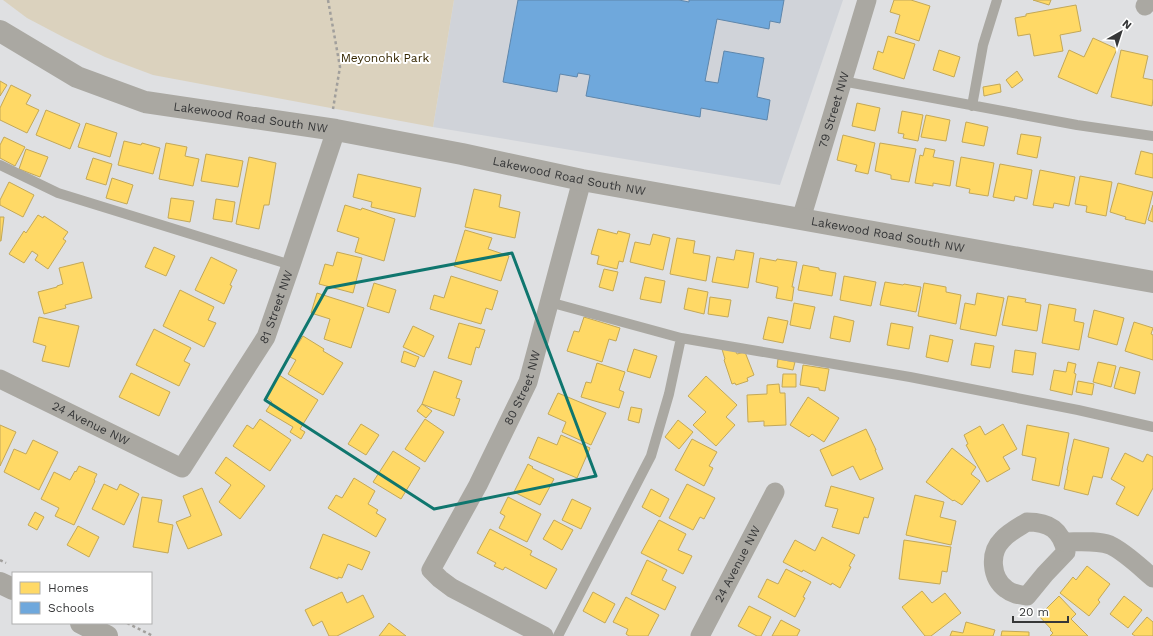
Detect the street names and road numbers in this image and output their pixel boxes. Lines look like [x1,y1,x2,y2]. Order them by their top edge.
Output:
street label: 79 Street NW [816,70,852,150]
street label: Lakewood Road South NW [173,99,329,136]
street label: Lakewood Road South NW [491,154,647,198]
street label: Lakewood Road South NW [810,214,966,255]
street label: 81 Street NW [257,268,296,346]
street label: 80 Street NW [501,348,543,427]
street label: 24 Avenue NW [50,399,132,448]
street label: 24 Avenue NW [712,523,763,605]

